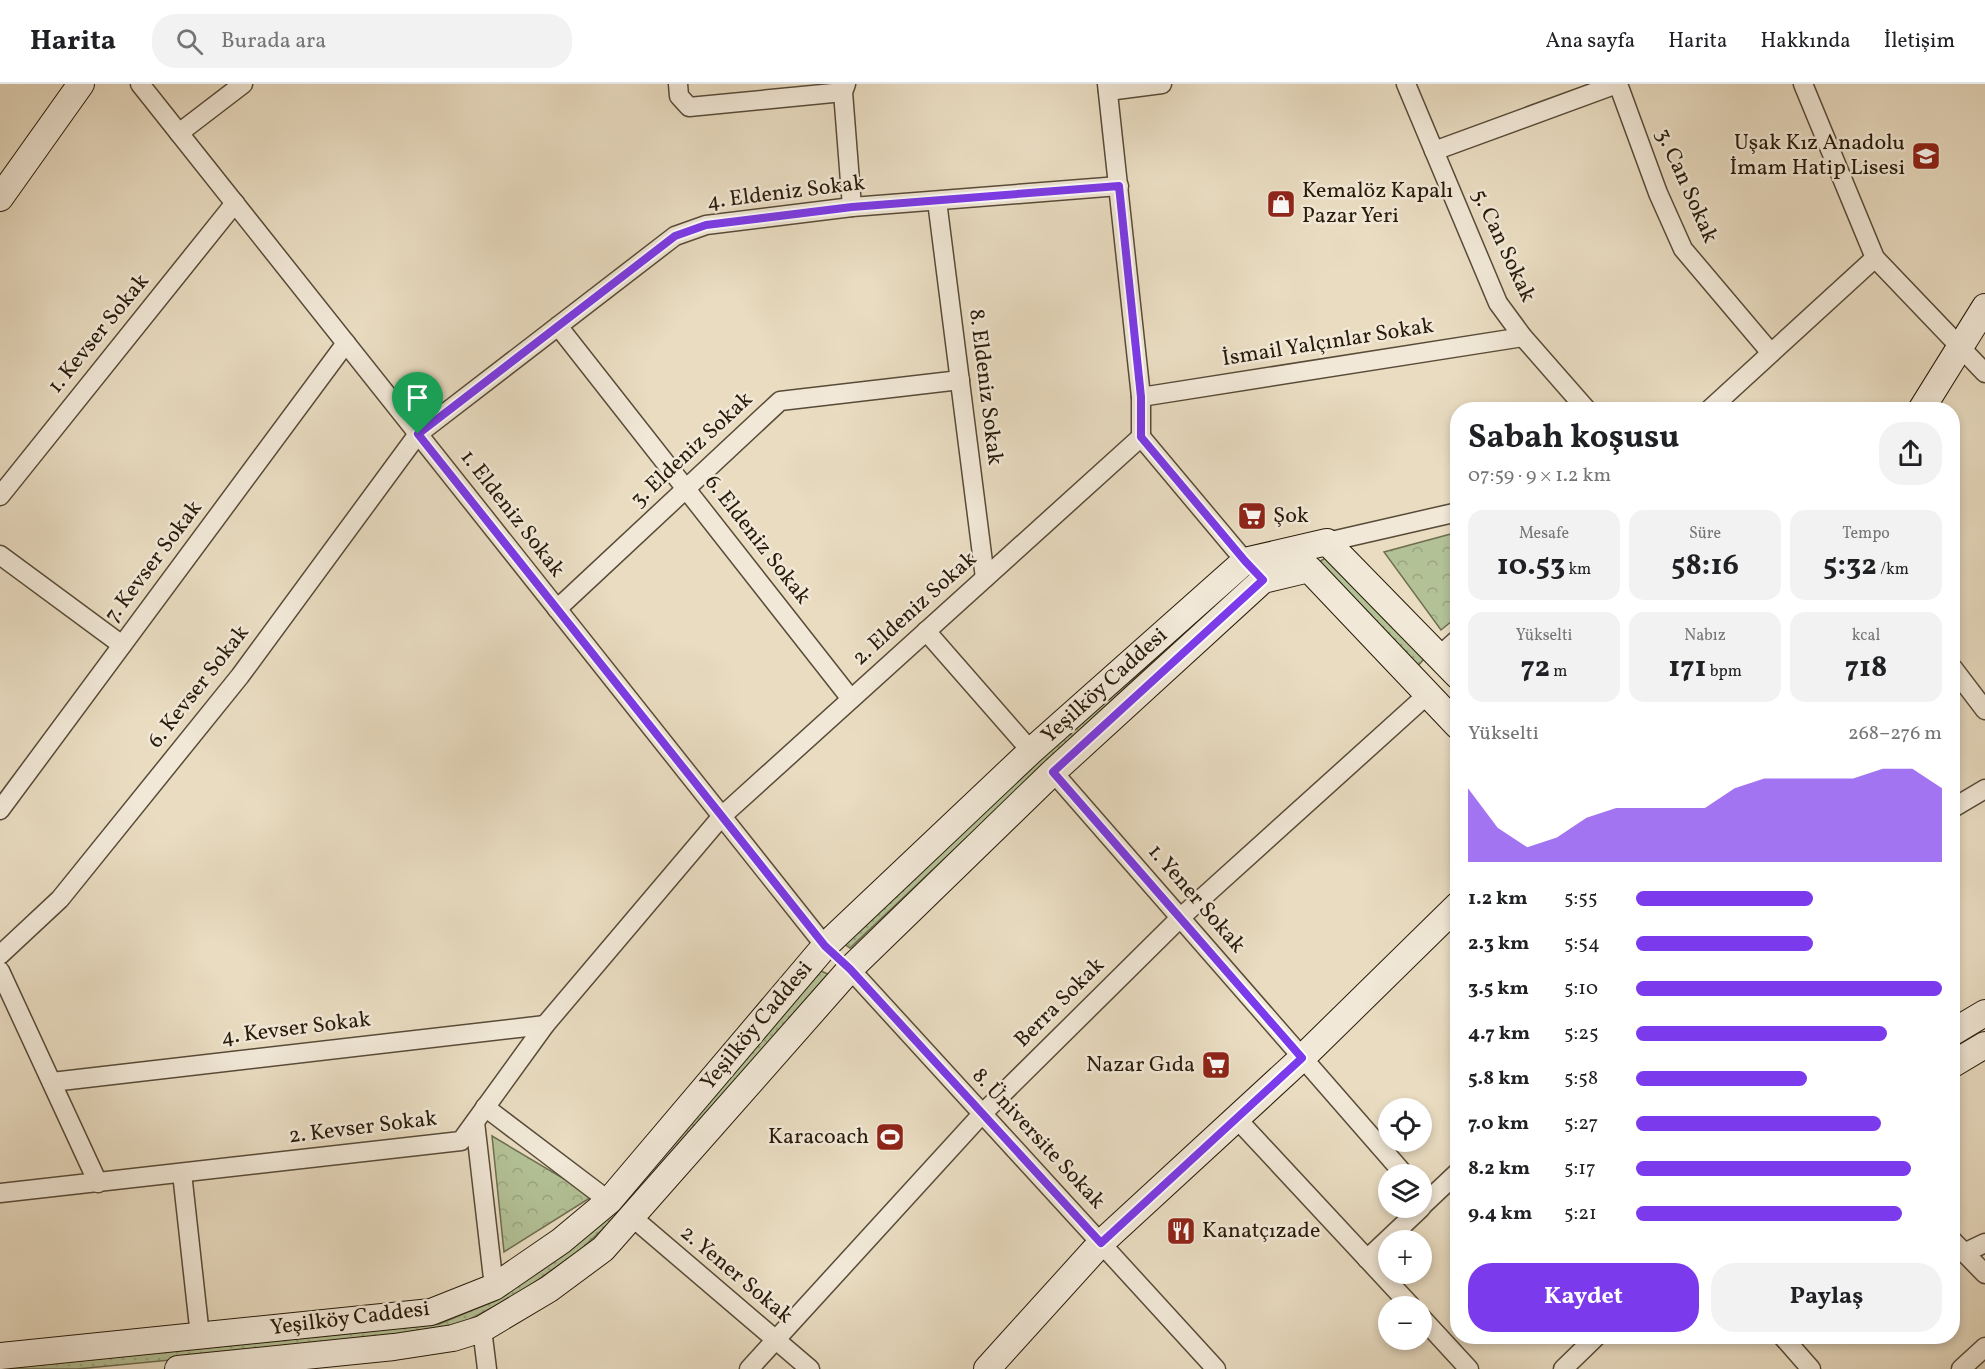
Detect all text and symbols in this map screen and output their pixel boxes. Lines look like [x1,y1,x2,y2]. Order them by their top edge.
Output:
search box [152,14,572,68]
text: Harita [30,22,116,61]
icon: search [173,25,206,58]
text: Burada ara [221,26,326,57]
text: Ana sayfa [1545,27,1635,56]
text: Harita [1668,27,1727,56]
text: Hakkında [1760,27,1851,56]
text: İletişim [1884,27,1955,56]
street label: 3. Can Sokak [1647,124,1725,248]
place label: Uşak Kız Anadolu İmam Hatip Lisesi [1730,128,1905,184]
school or university icon: Uşak Kız Anadolu İmam Hatip Lisesi [1910,140,1942,172]
street label: 4. Eldeniz Sokak [705,168,867,218]
place label: Kemalöz Kapalı Pazar Yeri [1302,176,1453,232]
street label: 5. Can Sokak [1463,184,1543,308]
shop icon: Kemalöz Kapalı Pazar Yeri [1265,188,1297,220]
street label: 1. Kevser Sokak [41,268,157,400]
street label: 8. Eldeniz Sokak [960,307,1010,467]
street label: İsmail Yalçınlar Sokak [1220,311,1436,375]
pin [392,372,443,434]
icon: arrive [401,381,434,414]
street label: 3. Eldeniz Sokak [624,385,760,515]
text: Sabah koşusu [1468,416,1680,462]
button: share [1879,422,1942,485]
street label: 1. Eldeniz Sokak [452,444,572,584]
text: 07:59 · 9 × 1.2 km [1468,462,1611,490]
street label: 6. Eldeniz Sokak [696,469,818,611]
street label: 7. Kevser Sokak [98,494,210,630]
supermarket icon: Şok [1236,500,1268,532]
place label: Şok [1273,501,1309,532]
text: Mesafe [1519,523,1569,545]
text: Süre [1689,523,1721,545]
text: Tempo [1842,523,1890,545]
street label: 2. Eldeniz Sokak [846,545,984,673]
text: 10.53 [1497,545,1565,587]
text: 58:16 [1671,545,1739,587]
text: 5:32 [1823,545,1877,587]
text: km [1565,559,1591,581]
text: /km [1877,559,1909,581]
street label: 6. Kevser Sokak [141,619,257,755]
street label: Yeşilköy Caddesi [1035,621,1175,751]
text: Yükselti [1516,625,1572,647]
text: Nabız [1684,625,1726,647]
text: kcal [1852,625,1880,647]
text: 72 [1520,647,1550,689]
text: 171 [1668,647,1707,689]
text: 718 [1845,647,1887,689]
text: m [1550,661,1568,683]
text: bpm [1707,661,1742,683]
text: Yükselti [1468,720,1539,748]
text: 268–276 m [1848,720,1942,748]
street label: 1. Yener Sokak [1140,838,1252,960]
text: 1.2 km [1468,885,1528,913]
text: 5:55 [1564,885,1598,913]
text: 2.3 km [1468,930,1529,958]
text: 5:54 [1564,930,1600,958]
street label: Berra Sokak [1008,951,1112,1055]
street label: Yeşilköy Caddesi [694,955,820,1097]
text: 3.5 km [1468,975,1529,1003]
text: 5:10 [1564,975,1598,1003]
street label: 4. Kevser Sokak [219,1004,373,1054]
text: 4.7 km [1468,1020,1530,1048]
text: 5:25 [1564,1020,1599,1048]
supermarket icon: Nazar Gıda [1200,1049,1232,1081]
place label: Nazar Gıda [1086,1050,1195,1081]
street label: 8. Üniversite Sokak [964,1061,1112,1217]
text: 5.8 km [1468,1065,1530,1093]
text: 5:58 [1564,1065,1598,1093]
map controls [1378,1098,1432,1350]
button: locate [1378,1098,1432,1152]
street label: 2. Kevser Sokak [287,1104,439,1152]
text: 7.0 km [1468,1110,1529,1138]
text: 5:27 [1564,1110,1598,1138]
sports icon: Karacoach [874,1121,906,1153]
place label: Karacoach [768,1122,869,1153]
text: 8.2 km [1468,1155,1530,1183]
text: 5:17 [1564,1155,1596,1183]
button: layers [1378,1164,1432,1218]
text: 9.4 km [1468,1200,1532,1228]
text: 5:21 [1564,1200,1597,1228]
restaurant icon: Kanatçızade [1165,1215,1197,1247]
place label: Kanatçızade [1202,1216,1320,1247]
street label: 2. Yener Sokak [673,1219,799,1331]
button: + [1378,1230,1432,1284]
button: Kaydet [1468,1263,1699,1332]
button: Paylaş [1711,1263,1942,1332]
street label: Yeşilköy Caddesi [269,1294,431,1344]
button: − [1378,1296,1432,1350]

